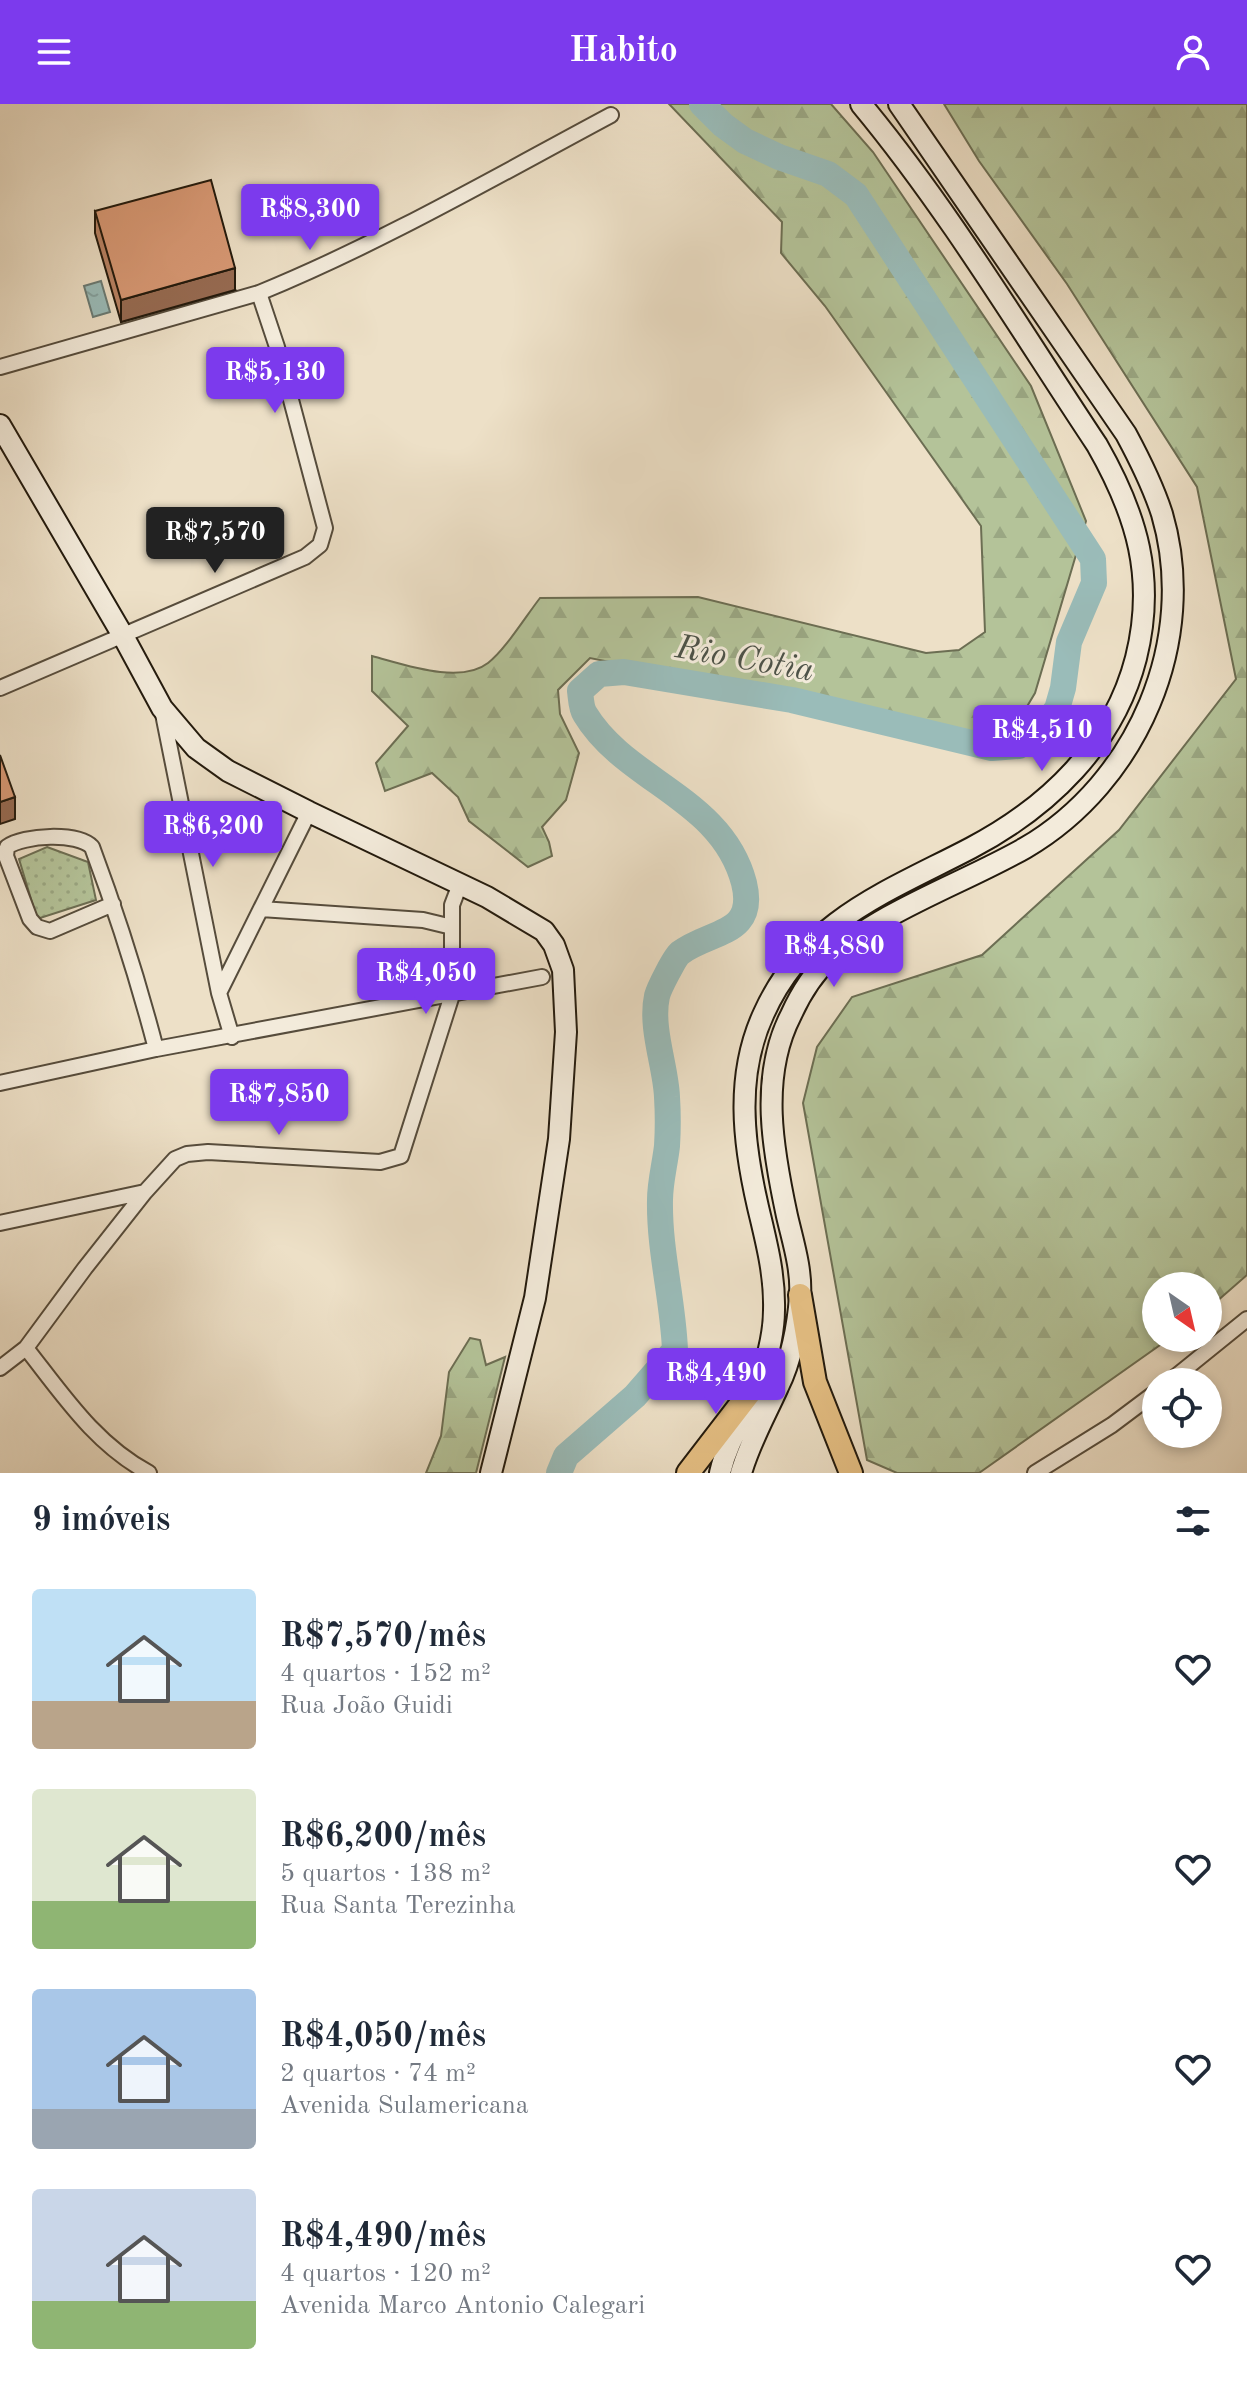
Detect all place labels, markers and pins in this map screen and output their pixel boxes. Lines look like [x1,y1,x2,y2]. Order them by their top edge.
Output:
pin: R$8,300 [236,184,384,252]
pin: R$5,130 [201,347,349,415]
pin: R$7,570 [141,507,289,575]
pin: R$4,510 [968,705,1116,773]
pin: R$6,200 [139,801,287,869]
pin: R$4,880 [760,921,908,989]
pin: R$4,050 [352,948,500,1016]
pin: R$7,850 [205,1069,353,1137]
pin: R$4,490 [642,1348,790,1416]

